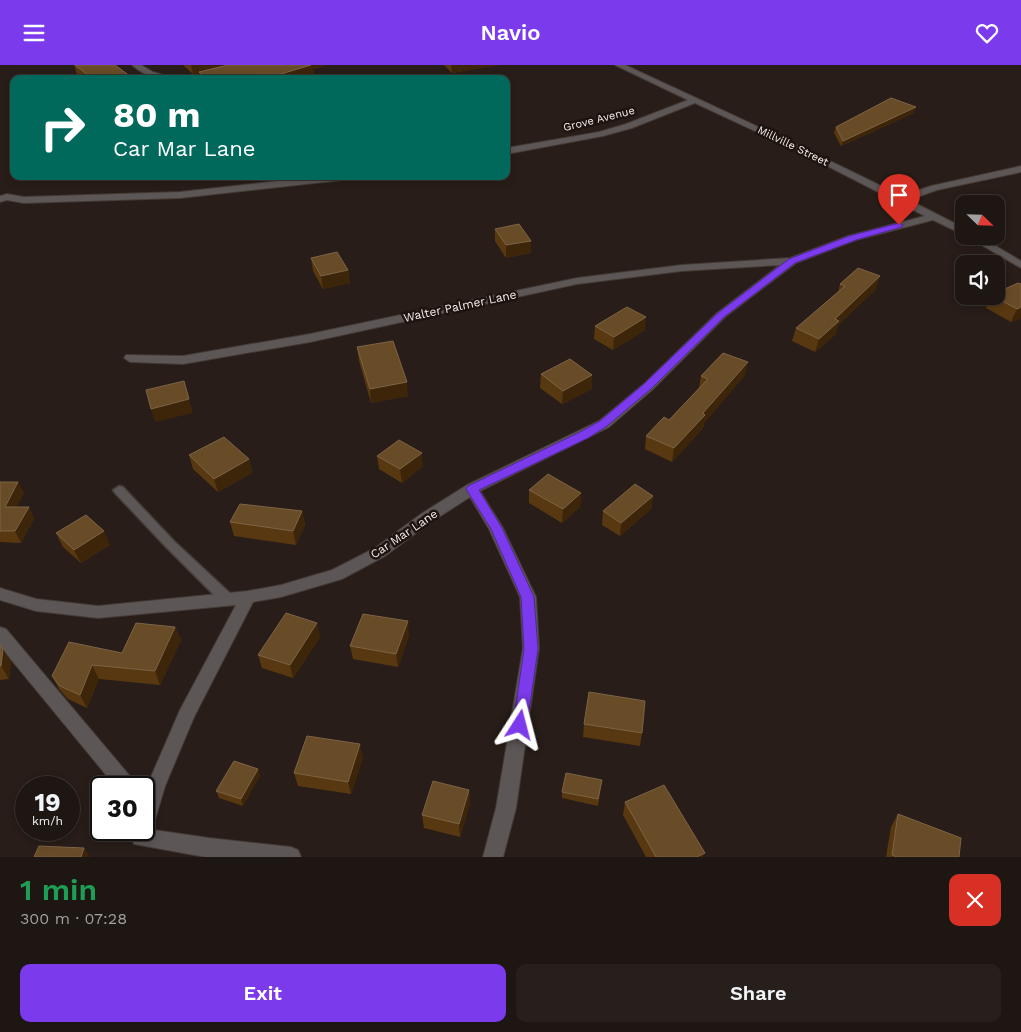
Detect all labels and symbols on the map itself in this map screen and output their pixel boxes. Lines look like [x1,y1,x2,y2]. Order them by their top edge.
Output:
street label: Grove Avenue [562,104,636,134]
street label: Millville Street [755,123,831,169]
pin [878,174,920,225]
north arrow [955,195,1005,245]
street label: Walter Palmer Lane [402,287,518,325]
street label: Car Mar Lane [368,506,440,562]
position arrow [493,698,545,750]
speed limit sign: 30 [90,776,155,841]

